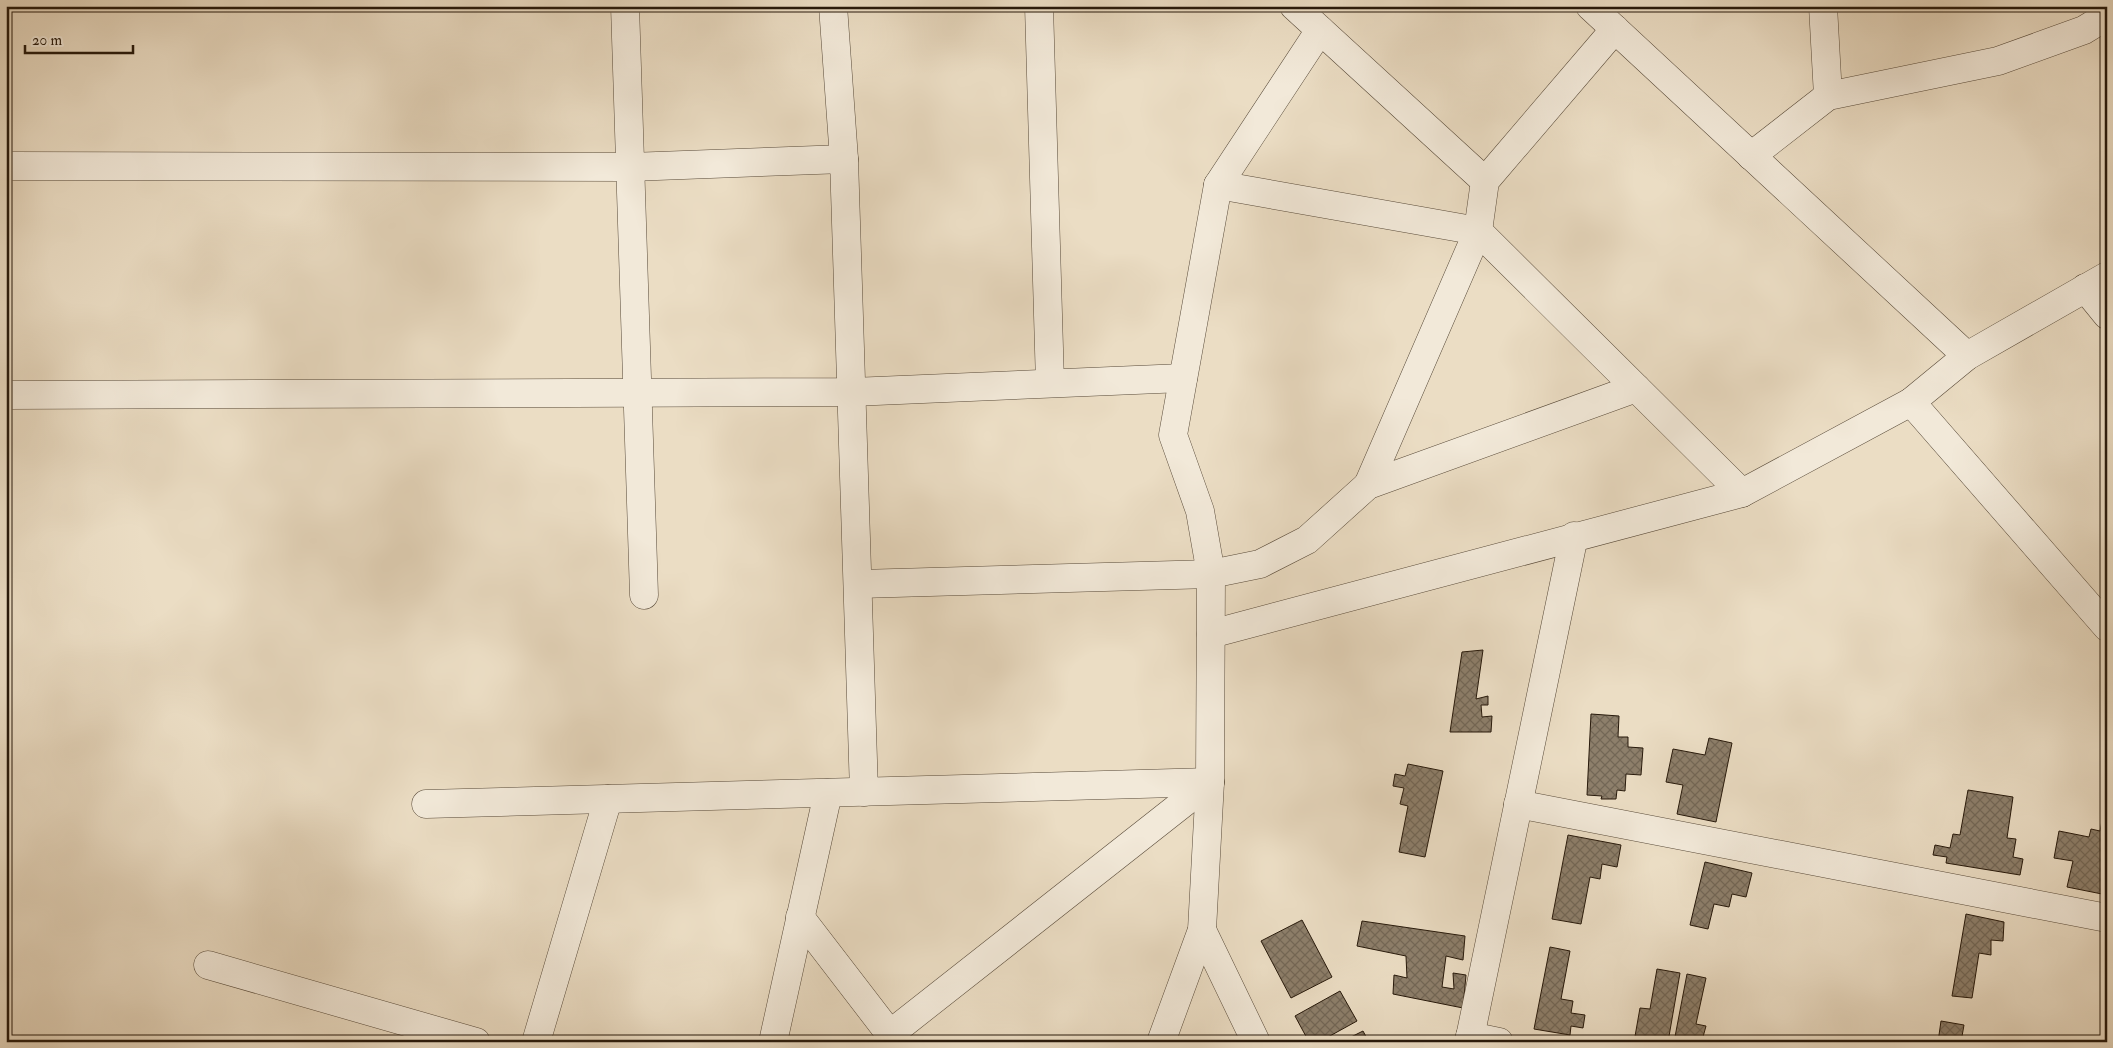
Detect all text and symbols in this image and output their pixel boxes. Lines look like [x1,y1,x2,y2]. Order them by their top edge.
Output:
scale bar [25,22,132,54]
text: 20 m [32,31,62,50]

